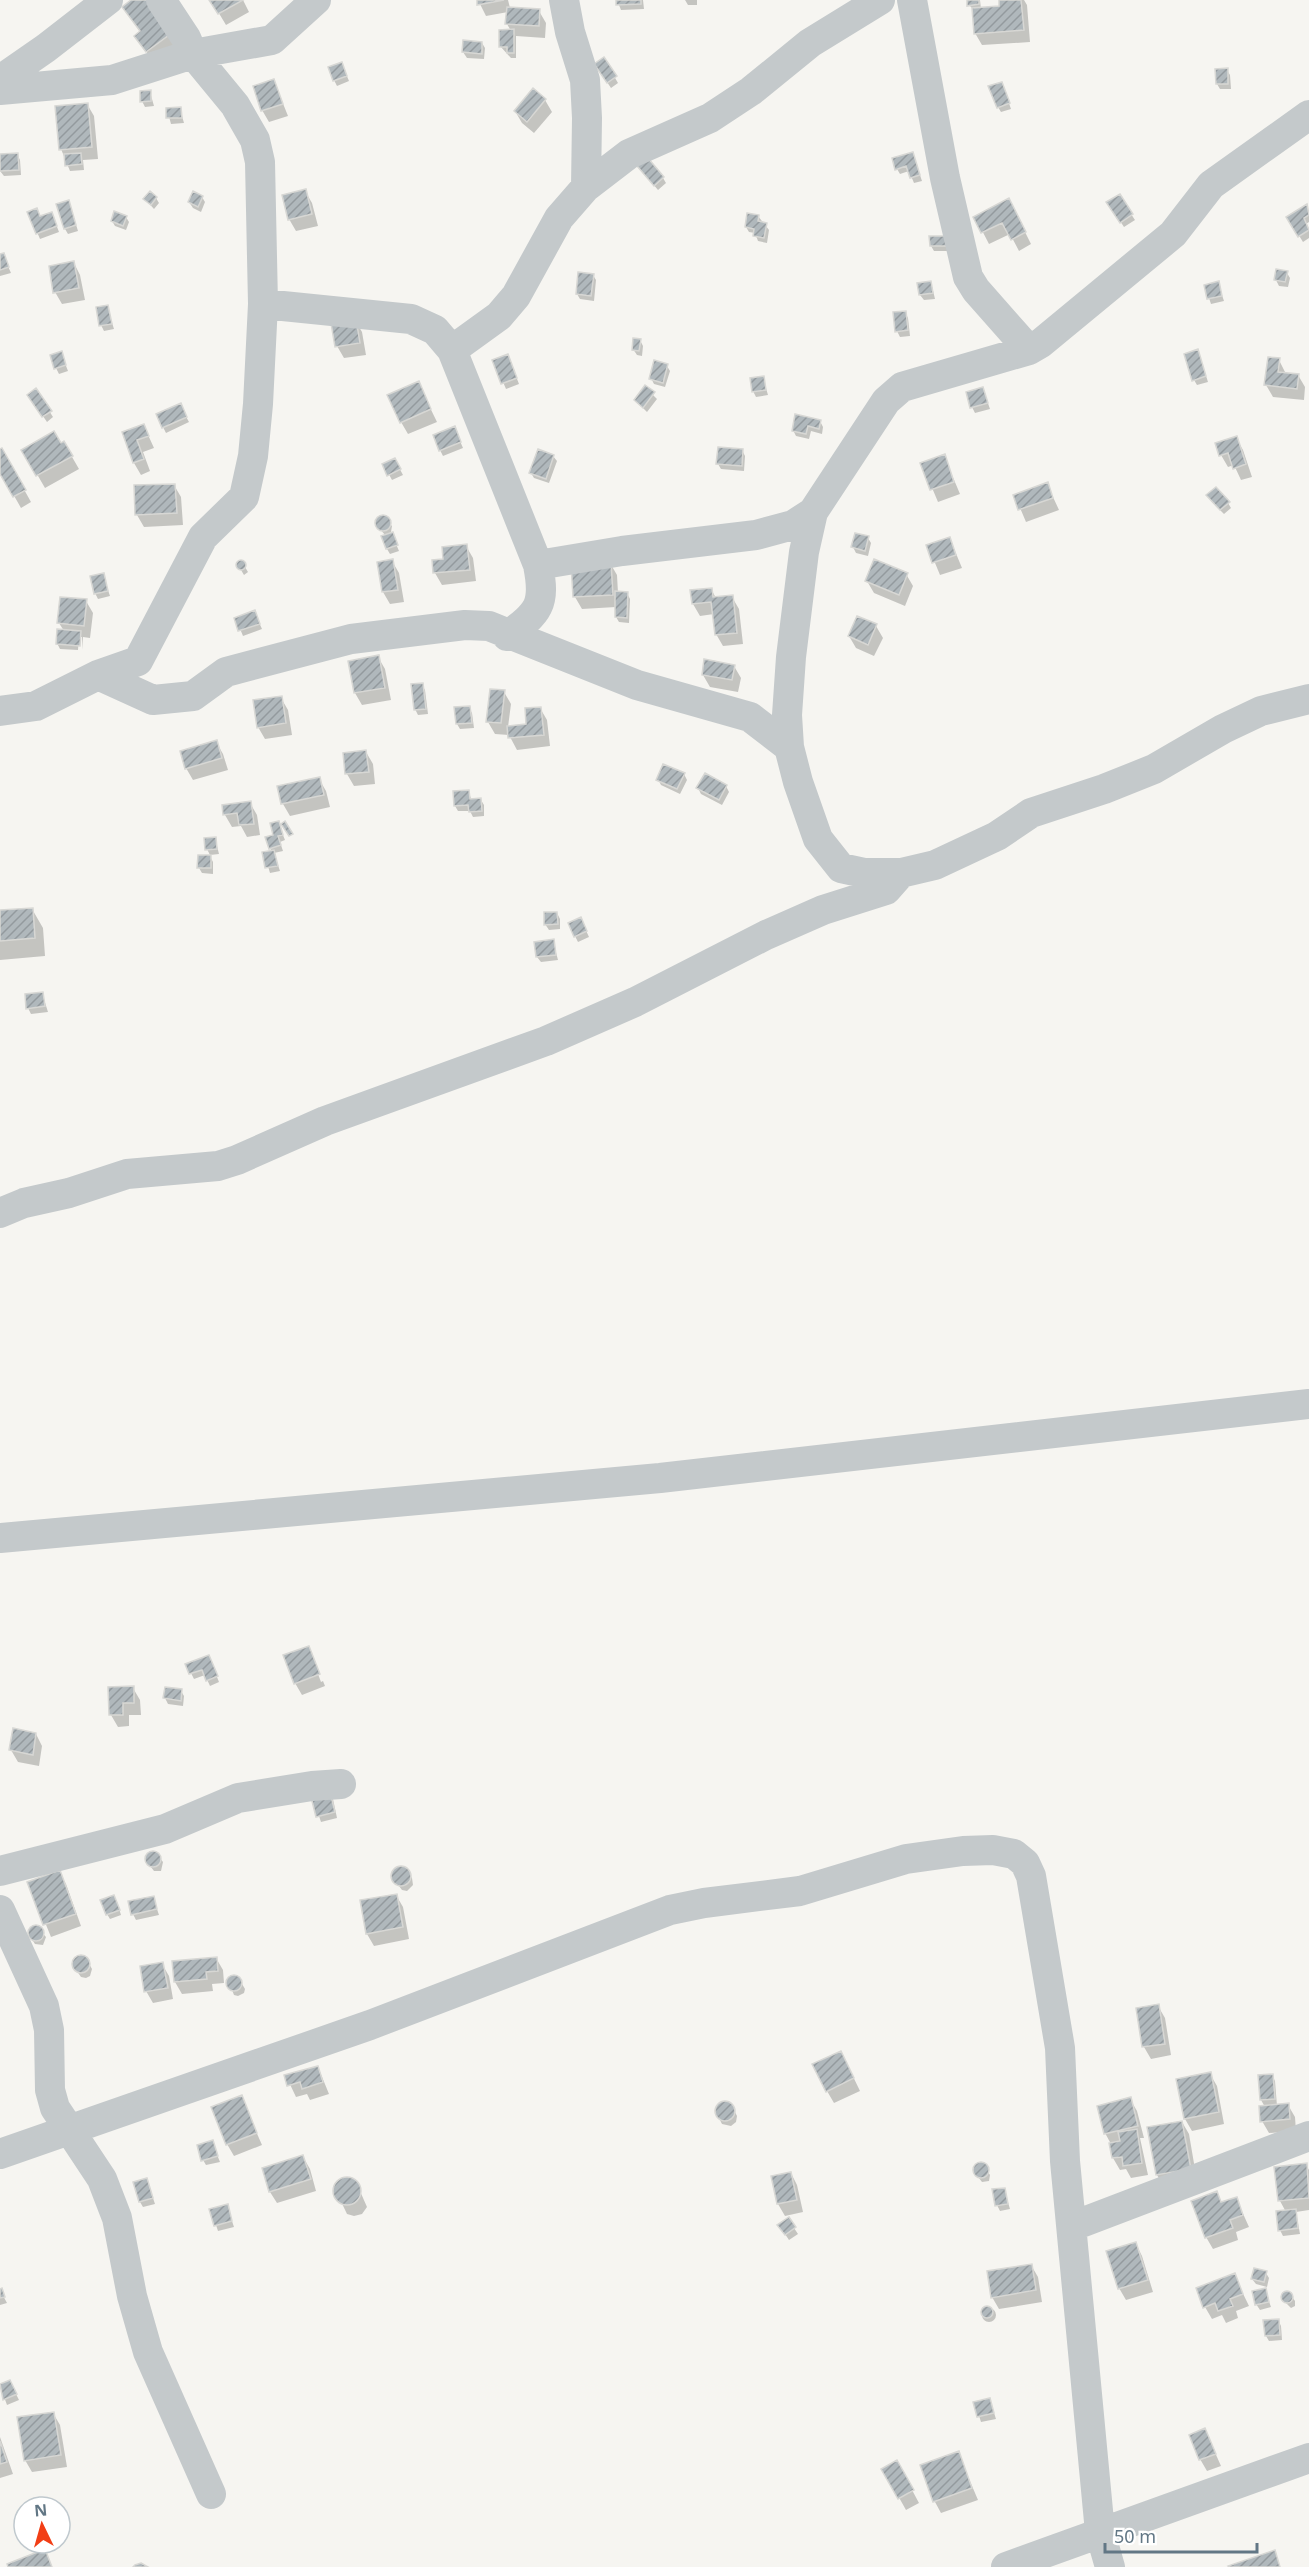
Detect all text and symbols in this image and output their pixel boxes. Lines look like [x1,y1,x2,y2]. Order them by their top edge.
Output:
north arrow [12,2495,72,2555]
text: N [33,2499,48,2522]
scale bar [1105,2516,1256,2554]
text: 50 m [1114,2524,1156,2548]

